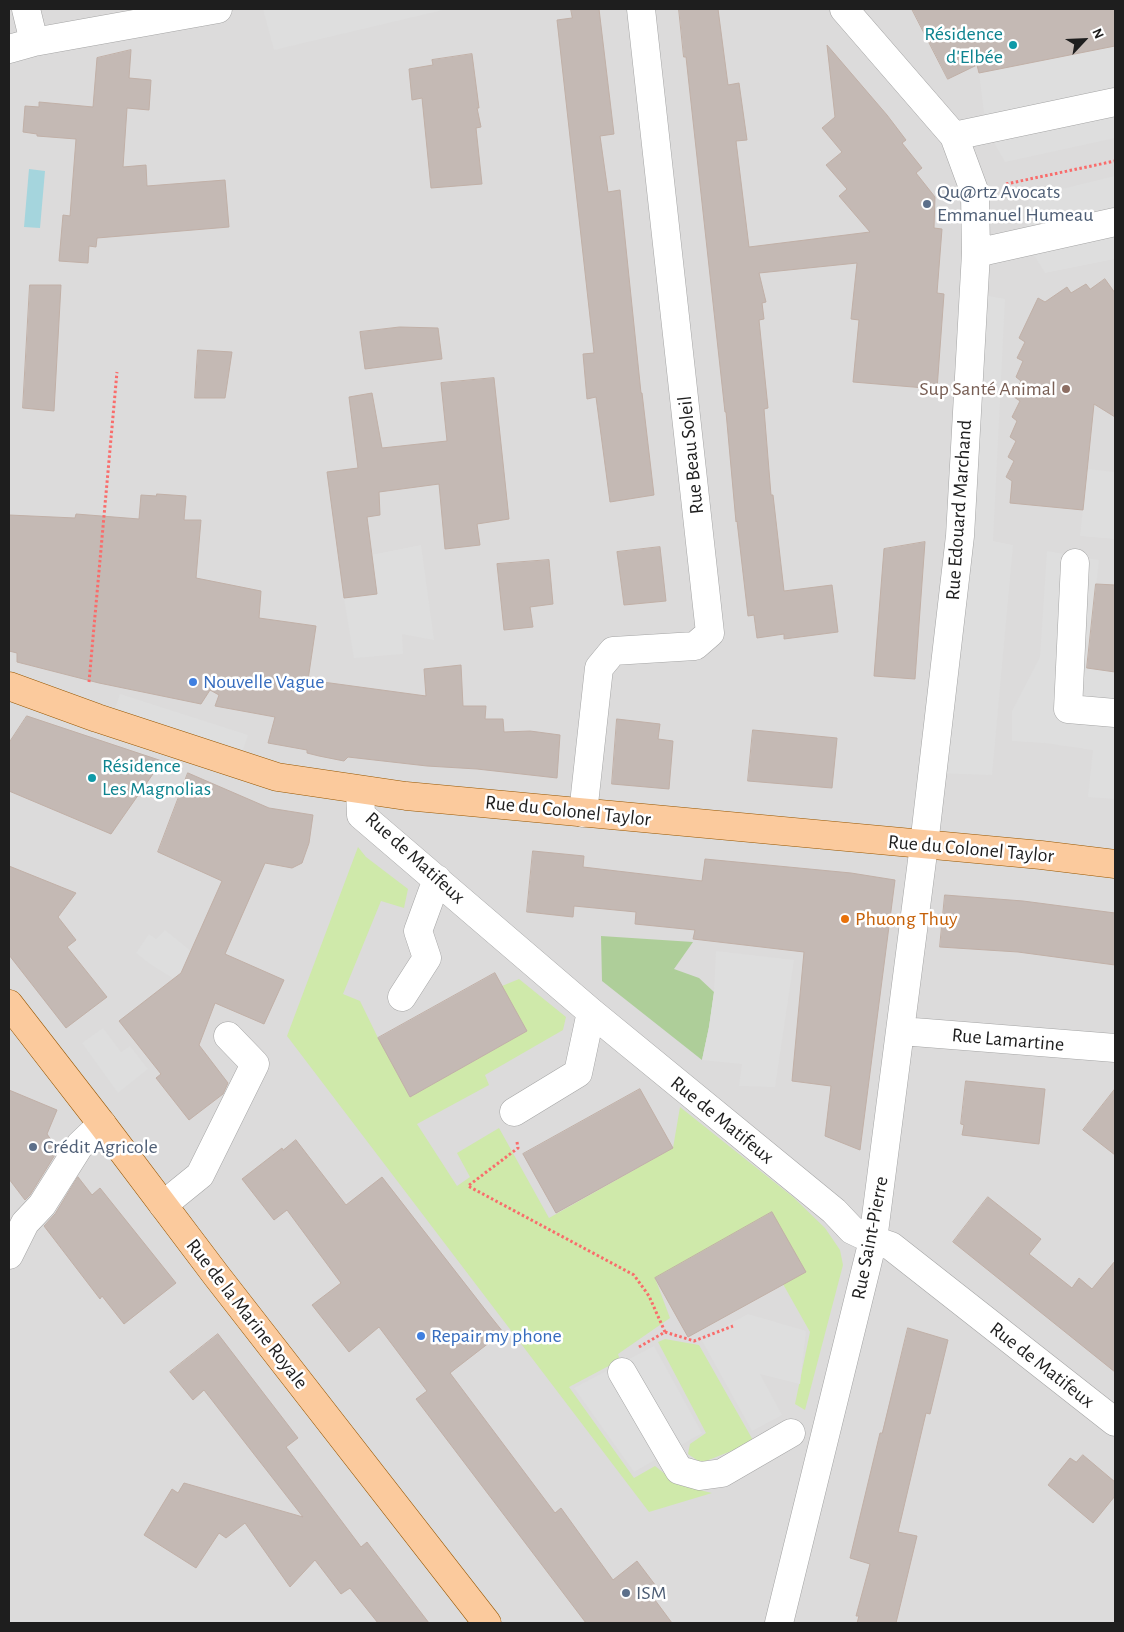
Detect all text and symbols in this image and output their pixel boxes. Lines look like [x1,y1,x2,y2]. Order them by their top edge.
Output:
north arrow [1059,15,1109,65]
place label: Résidence d'Elbée [924,22,1003,69]
text: N [1089,26,1106,41]
marker: Résidence d'Elbée [1007,39,1019,51]
place label: Qu@rtz Avocats Emmanuel Humeau [937,180,1093,227]
marker: Qu@rtz Avocats Emmanuel Humeau [921,198,933,210]
place label: Sup Santé Animal [919,377,1056,401]
marker: Sup Santé Animal [1060,383,1072,395]
street label: Rue Beau Soleil [673,395,709,515]
street label: Rue Edouard Marchand [941,419,977,601]
place label: Nouvelle Vague [203,670,324,694]
marker: Nouvelle Vague [187,676,199,688]
place label: Résidence Les Magnolias [102,754,211,801]
marker: Résidence Les Magnolias [86,772,98,784]
street label: Rue du Colonel Taylor [484,790,652,832]
street label: Rue de Matifeux [360,807,470,909]
street label: Rue du Colonel Taylor [887,830,1055,868]
place label: Phuong Thuy [855,907,957,931]
marker: Phuong Thuy [839,913,851,925]
street label: Rue Lamartine [951,1023,1065,1057]
street label: Rue de Matifeux [665,1071,779,1169]
place label: Crédit Agricole [43,1135,158,1159]
marker: Crédit Agricole [27,1141,39,1153]
street label: Rue Saint-Pierre [846,1174,894,1302]
street label: Rue de la Marine Royale [181,1234,313,1394]
street label: Rue de Matifeux [985,1317,1099,1413]
place label: Repair my phone [431,1324,562,1348]
marker: Repair my phone [415,1330,427,1342]
place label: ISM [636,1581,667,1605]
marker: ISM [620,1587,632,1599]

